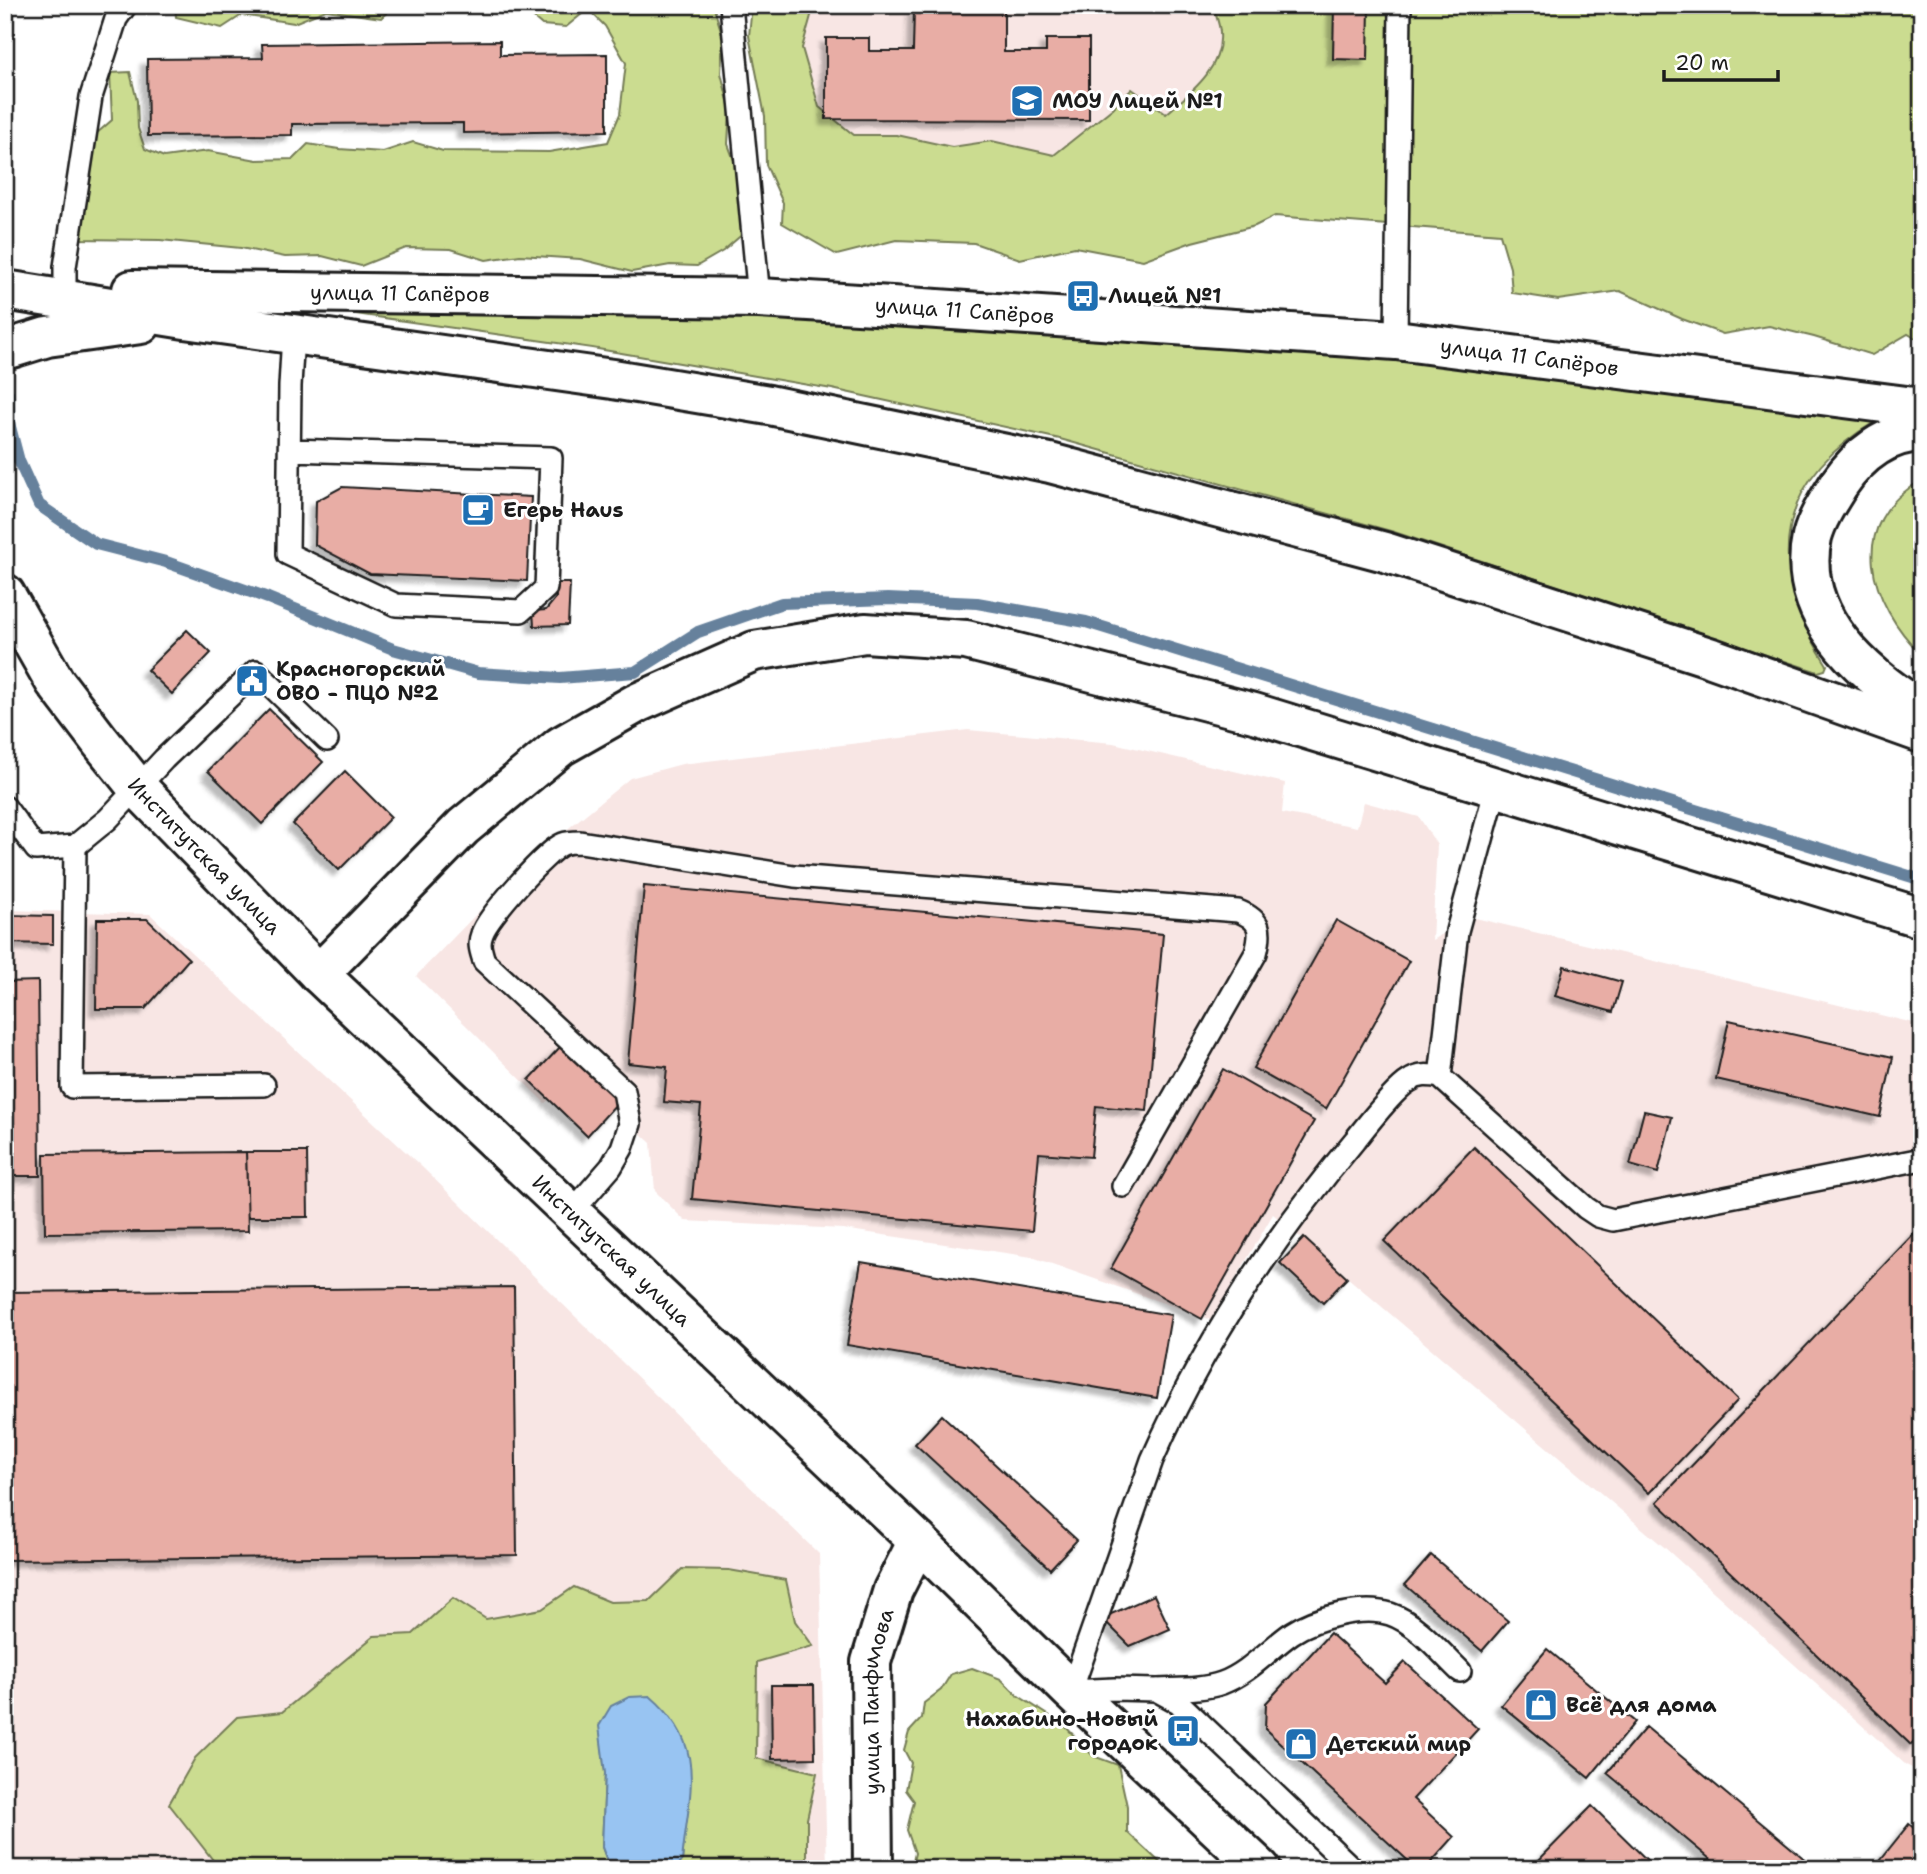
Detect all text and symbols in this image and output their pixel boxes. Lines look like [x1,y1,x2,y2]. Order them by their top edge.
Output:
scale bar [1664,38,1778,82]
text: 20 m [1675,49,1729,77]
school or university icon: МОУ Лицей №1 [1008,82,1046,120]
place label: МОУ Лицей №1 [1052,87,1223,115]
bus stop icon: Лицей №1 [1064,277,1102,315]
street label: улица 11 Сапёров [310,278,490,309]
place label: Лицей №1 [1108,282,1222,310]
street label: улица 11 Сапёров [874,291,1055,331]
street label: улица 11 Сапёров [1439,332,1620,383]
cafe icon: Егерь Haus [459,491,497,529]
place label: Егерь Haus [503,496,624,524]
place label: Красногорский ОВО - ПЦО №2 [276,655,445,707]
public building icon: Красногорский ОВО - ПЦО №2 [233,662,271,700]
street label: Институтская улица [121,772,287,941]
street label: Институтская улица [526,1169,697,1333]
street label: улица Панфилова [857,1605,901,1795]
shop icon: Всё для дома [1522,1686,1560,1724]
place label: Всё для дома [1566,1691,1717,1719]
place label: Нахабино-Новый городок [966,1705,1158,1757]
bus stop icon: Нахабино-Новый городок [1164,1712,1202,1750]
shop icon: Детский мир [1282,1725,1320,1763]
place label: Детский мир [1326,1730,1471,1758]

